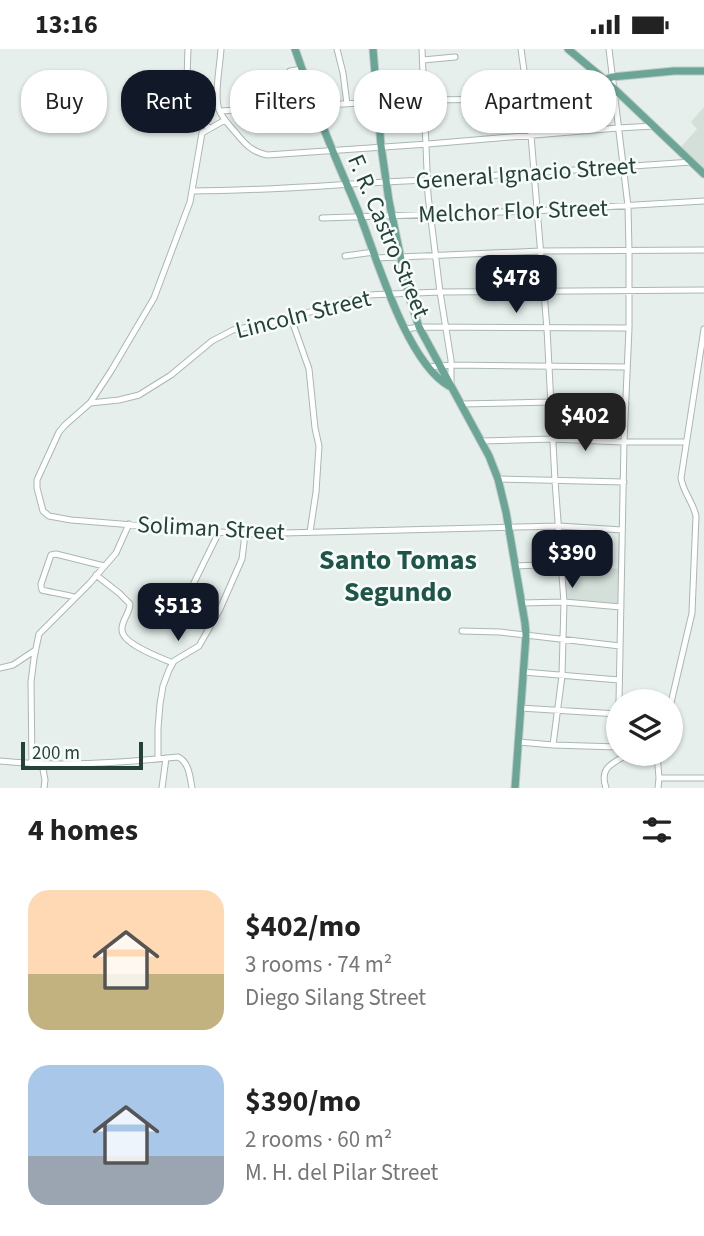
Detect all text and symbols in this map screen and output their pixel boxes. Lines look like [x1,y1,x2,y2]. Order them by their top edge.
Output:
text: 13:16 [35,6,98,43]
chip: Buy [21,70,107,133]
chip: Rent [121,70,216,133]
chip: Filters [230,70,340,133]
chip: New [354,70,447,133]
chip: Apartment [461,70,616,133]
street label: General Ignacio Street [415,148,637,199]
street label: F. R. Castro Street [338,149,439,324]
street label: Melchor Flor Street [418,191,609,232]
pin: $478 [475,255,557,315]
text: $478 [492,261,540,294]
street label: Lincoln Street [232,281,374,348]
pin: $402 [544,393,626,453]
text: $402 [561,399,609,432]
street label: Soliman Street [136,507,286,550]
pin: $390 [531,531,613,590]
text: $390 [548,536,596,569]
district label: Santo Tomas Segundo [319,540,477,612]
pin: $513 [137,583,219,643]
text: $513 [154,589,202,622]
map controls [606,689,683,766]
button: layers [606,689,683,766]
scale bar [21,739,144,771]
text: 200 m [32,740,80,767]
text: 4 homes [28,809,138,852]
icon: filters [638,811,676,849]
text: $402/mo [245,905,361,948]
icon: home [84,918,168,1002]
text: 3 rooms · 74 m² [245,948,392,981]
text: Diego Silang Street [245,981,426,1014]
text: $390/mo [245,1080,361,1123]
icon: home [84,1093,168,1177]
text: 2 rooms · 60 m² [245,1123,392,1156]
text: M. H. del Pilar Street [245,1156,438,1189]

